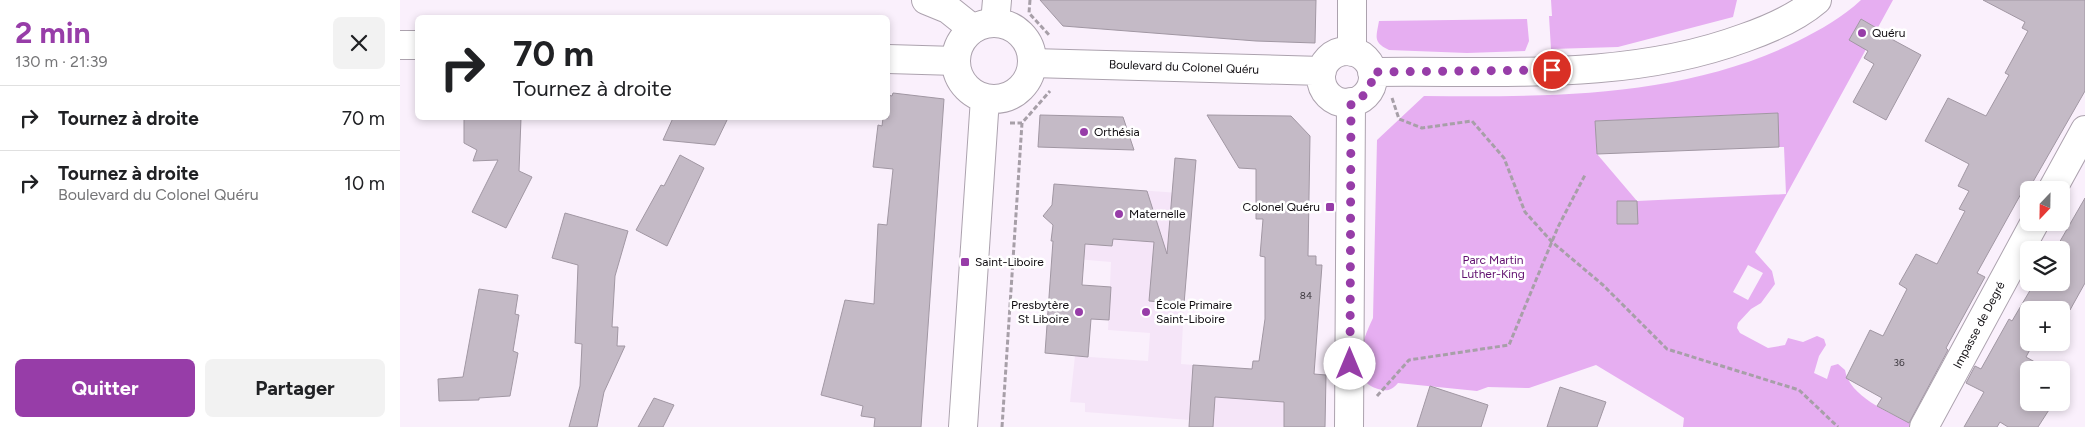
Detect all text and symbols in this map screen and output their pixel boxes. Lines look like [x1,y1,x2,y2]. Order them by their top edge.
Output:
text: 2 min [15,14,91,51]
button: close [333,17,385,69]
place label: Quéru [1872,26,1905,40]
marker: Quéru [1856,27,1868,39]
text: 70 m [513,33,594,75]
icon: right [430,35,495,100]
pin [1531,49,1573,91]
text: 130 m · 21:39 [15,52,107,71]
icon: arrive [1538,56,1566,84]
street label: Boulevard du Colonel Quéru [1109,57,1259,77]
text: Tournez à droite [513,75,672,102]
icon: right [15,104,43,132]
text: Tournez à droite [58,107,199,130]
text: 70 m [342,107,385,130]
place label: Orthésia [1094,125,1140,139]
marker: Orthésia [1078,126,1090,138]
text: Tournez à droite [58,162,199,185]
icon: right [15,169,43,197]
text: 10 m [344,172,385,195]
north arrow [2020,181,2070,231]
map controls [2020,181,2070,411]
text: Boulevard du Colonel Quéru [58,185,259,204]
place label: Colonel Quéru [1243,200,1320,214]
marker: Colonel Quéru [1324,201,1336,213]
place label: Maternelle [1129,207,1186,221]
marker: Maternelle [1113,208,1125,220]
button: layers [2020,241,2070,291]
park label: Parc Martin Luther-King [1461,253,1525,281]
place label: Saint-Liboire [975,255,1044,269]
marker: Saint-Liboire [959,256,971,268]
street label: Impasse de Degré [1950,279,2008,371]
house number: 84 [1300,289,1312,302]
place label: Presbytère St Liboire [1011,298,1069,326]
place label: École Primaire Saint-Liboire [1156,298,1233,326]
button: + [2020,301,2070,351]
marker: Presbytère St Liboire [1073,306,1085,318]
marker: École Primaire Saint-Liboire [1140,306,1152,318]
position arrow [1323,337,1375,389]
house number: 36 [1893,356,1905,369]
button: Quitter [15,359,195,417]
button: Partager [205,359,385,417]
button: − [2020,361,2070,411]

